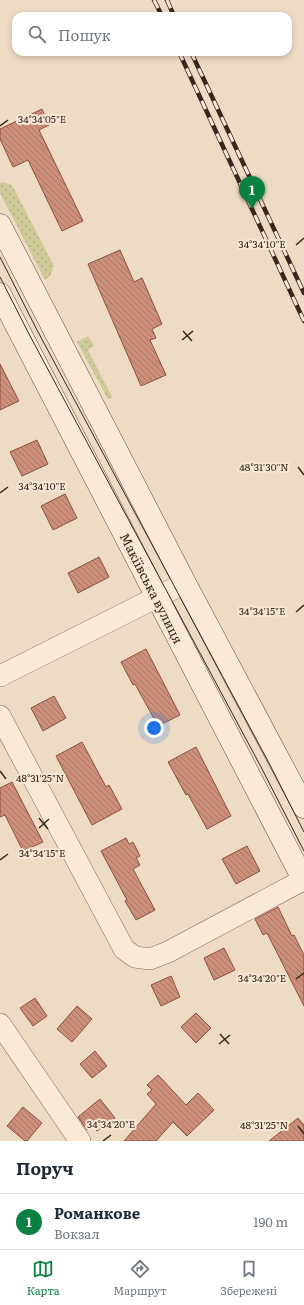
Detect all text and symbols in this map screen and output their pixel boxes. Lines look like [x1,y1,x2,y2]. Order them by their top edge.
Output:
search box [12,12,292,56]
icon: search [26,23,48,45]
text: Пошук [58,23,111,46]
text: 34°34'05"E [18,111,66,126]
pin: 1 [239,176,265,209]
text: 34°34'10"E [238,236,286,251]
text: 48°31'30"N [239,459,289,474]
text: 34°34'10"E [18,478,66,493]
street label: Макіївська вулиця [116,529,188,647]
text: 34°34'15"E [239,603,285,618]
your location [144,718,164,738]
text: 48°31'25"N [16,770,64,785]
text: 34°34'15"E [19,845,65,860]
text: 34°34'20"E [238,970,286,985]
text: 34°34'20"E [87,1116,135,1131]
text: 48°31'25"N [240,1117,288,1132]
text: Поруч [16,1155,73,1180]
text: Романкове [54,1201,140,1224]
text: 1 [26,1212,32,1231]
text: 190 m [253,1212,288,1231]
text: Вокзал [54,1224,100,1243]
tab: Карта [27,1258,60,1298]
tab: Маршрут [113,1258,167,1298]
tab: Збережені [220,1258,277,1298]

